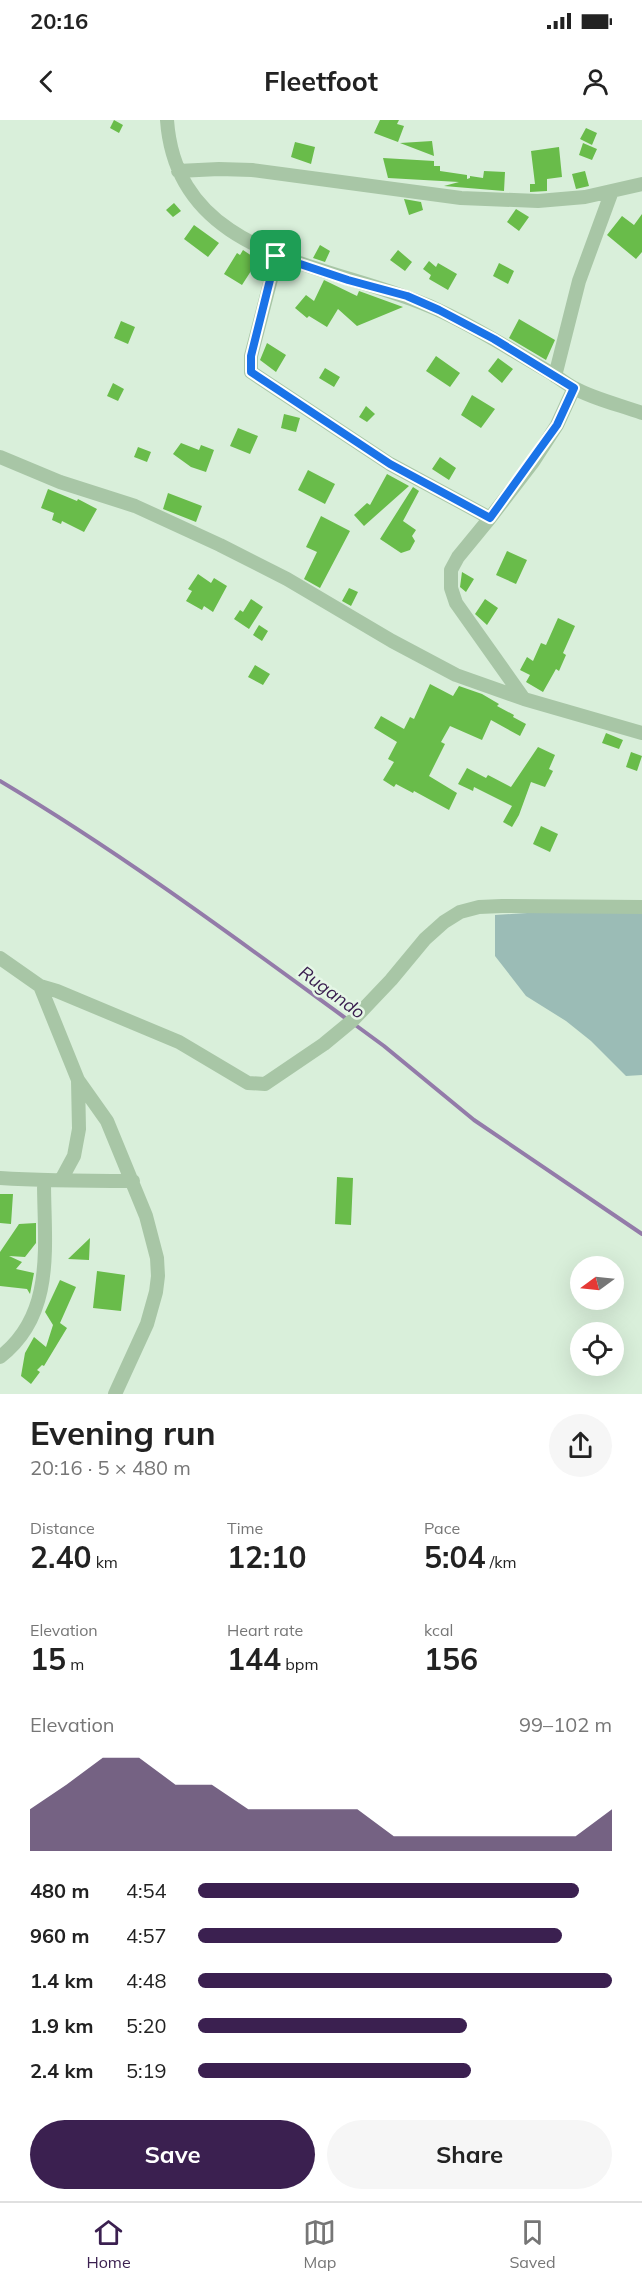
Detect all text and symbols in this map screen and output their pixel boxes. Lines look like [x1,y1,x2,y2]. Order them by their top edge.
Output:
text: 20:16 [30,7,88,35]
text: Fleetfoot [264,64,378,98]
icon: back [30,65,63,98]
icon: person [579,65,612,98]
pin [250,230,301,281]
icon: arrive [259,239,292,272]
water label: Rugando [294,960,370,1024]
north arrow [570,1256,624,1310]
map controls [570,1256,624,1376]
button: locate [570,1322,624,1376]
text: Evening run [30,1412,216,1453]
button: share [549,1414,612,1477]
text: 20:16 · 5 × 480 m [30,1455,191,1480]
text: Distance [30,1518,95,1538]
text: Time [227,1518,263,1538]
text: Pace [424,1518,460,1538]
text: 2.40 [30,1538,91,1576]
text: 12:10 [227,1538,306,1576]
text: 5:04 [424,1538,485,1576]
text: km [91,1552,118,1572]
text: /km [485,1552,516,1572]
text: Elevation [30,1620,98,1640]
text: Heart rate [227,1620,303,1640]
text: kcal [424,1620,453,1640]
text: 15 [30,1640,66,1678]
text: 144 [227,1640,281,1678]
text: 156 [424,1640,478,1678]
text: m [66,1654,84,1674]
text: bpm [281,1654,318,1674]
text: Elevation [30,1712,115,1737]
text: 99–102 m [519,1712,612,1737]
text: 480 m [30,1878,89,1903]
text: 4:54 [126,1878,167,1903]
text: 960 m [30,1923,89,1948]
text: 4:57 [126,1923,167,1948]
text: 1.4 km [30,1968,93,1993]
text: 4:48 [126,1968,167,1993]
text: 1.9 km [30,2013,93,2038]
text: 5:20 [126,2013,167,2038]
text: 2.4 km [30,2058,93,2083]
text: 5:19 [126,2058,167,2083]
button: Save [30,2120,315,2189]
button: Share [327,2120,612,2189]
tab: Home [86,2216,131,2272]
tab: Map [303,2216,336,2272]
tab: Saved [509,2216,556,2272]

